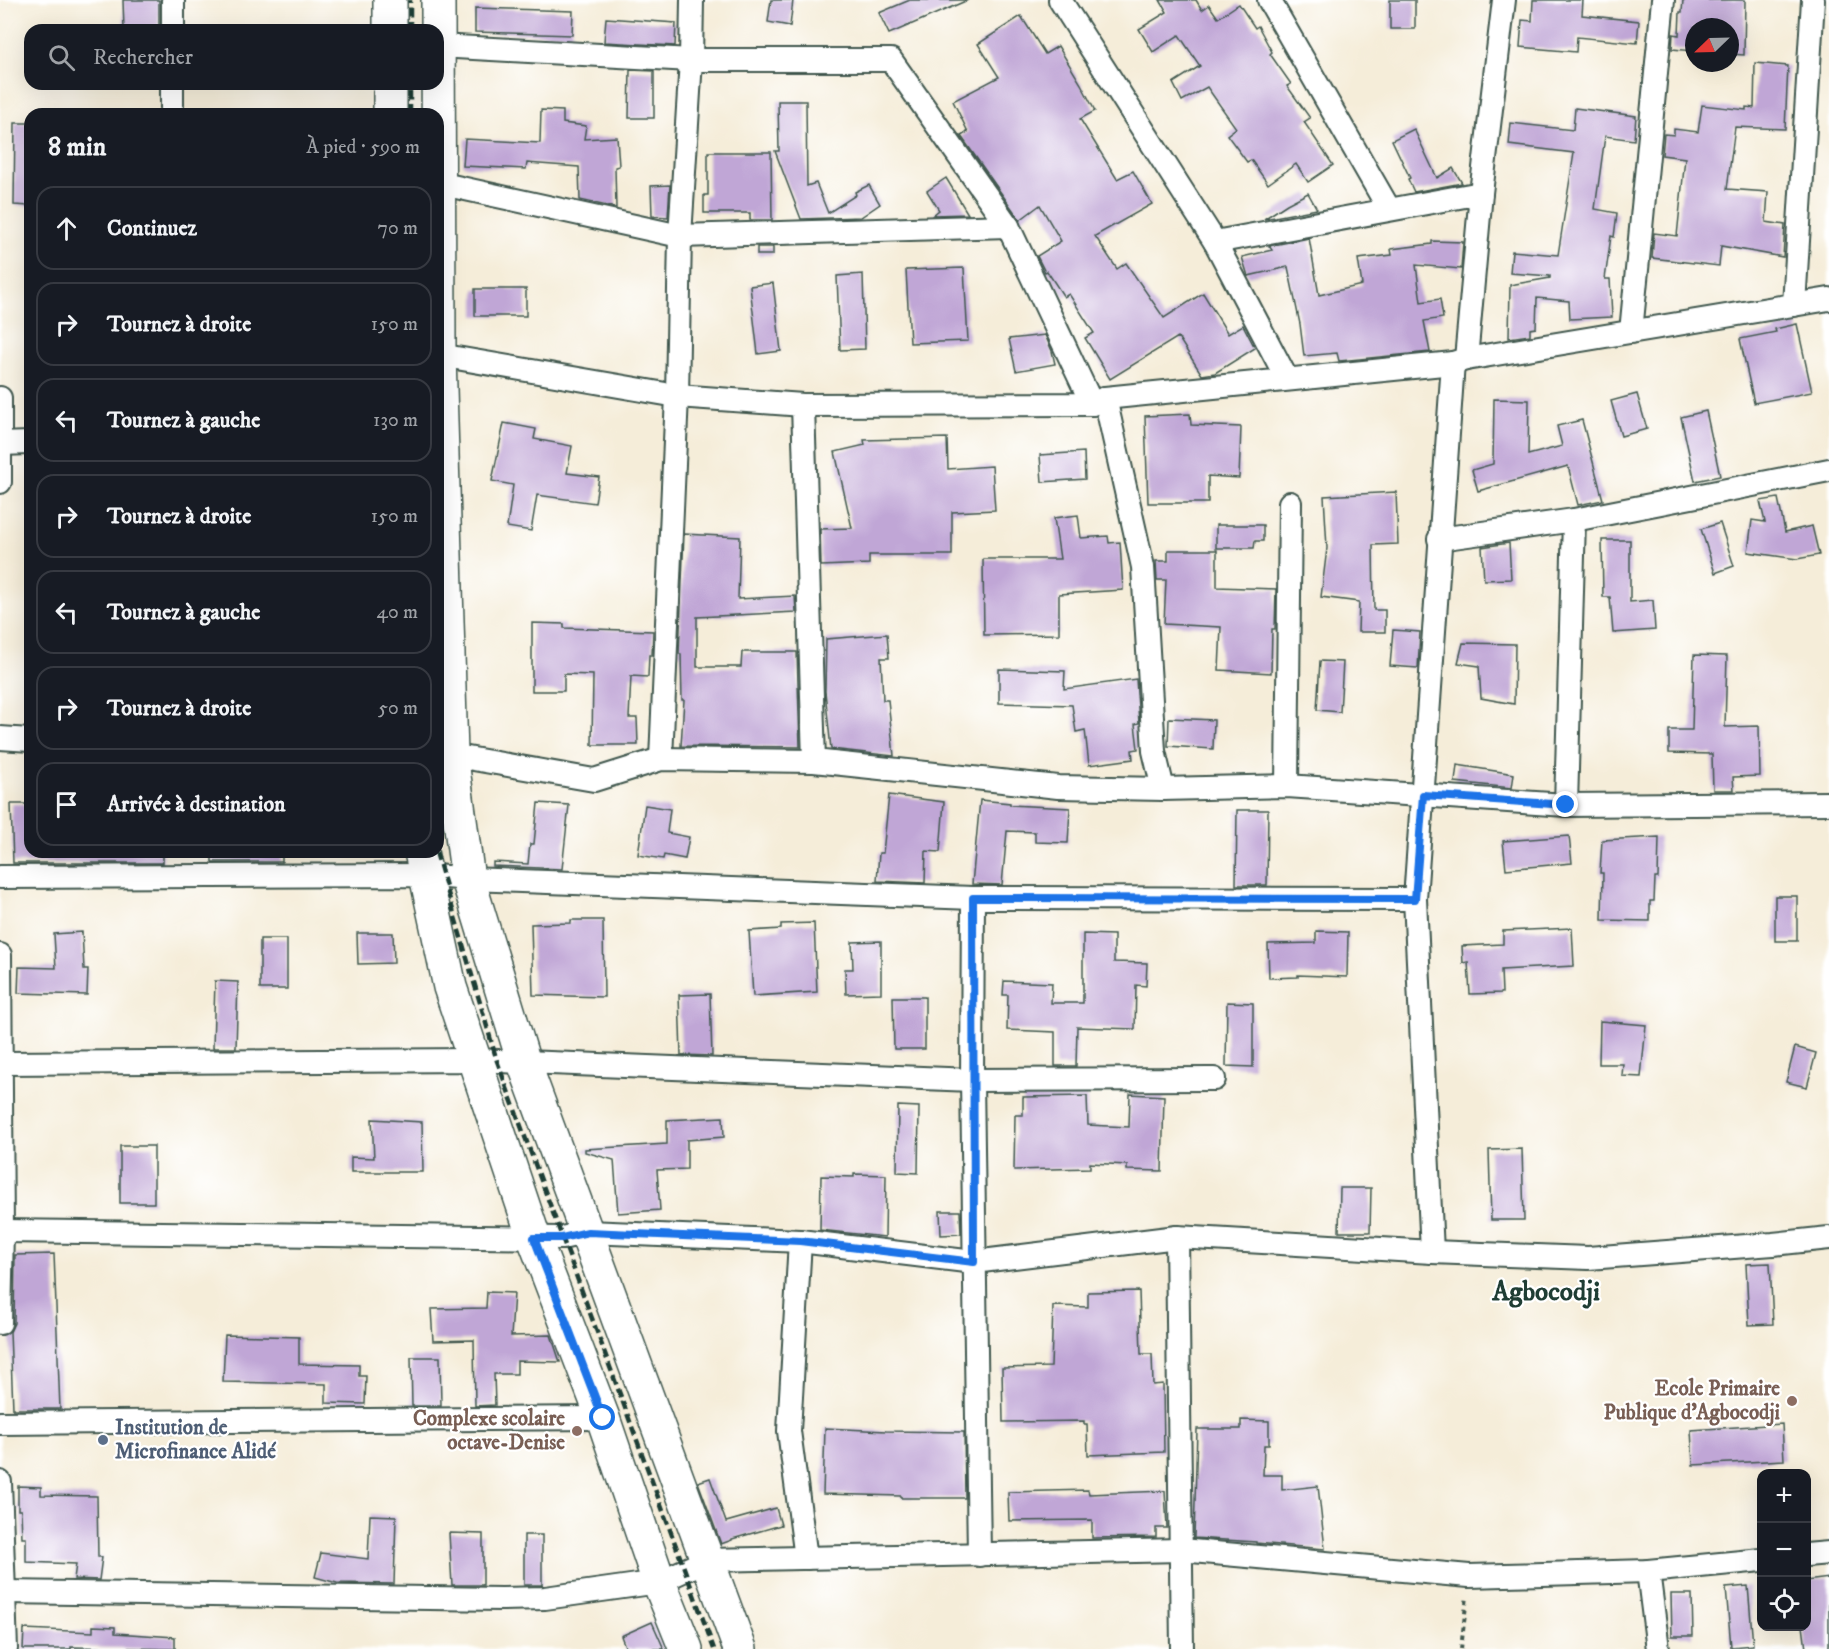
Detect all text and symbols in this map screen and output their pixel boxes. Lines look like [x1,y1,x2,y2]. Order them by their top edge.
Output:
north arrow [1685,18,1739,72]
search box [24,24,444,90]
icon: search [45,41,78,74]
text: Rechercher [93,44,193,71]
text: 8 min [48,131,106,164]
text: À pied · 590 m [306,135,420,160]
icon: ahead [50,212,83,245]
text: Continuez [107,215,197,242]
text: 70 m [377,216,418,241]
icon: right [50,308,83,341]
text: Tournez à droite [107,311,251,338]
text: 150 m [371,312,418,337]
icon: left [50,404,83,437]
text: Tournez à gauche [107,407,260,434]
text: 130 m [373,408,418,433]
icon: right [50,500,83,533]
text: Tournez à droite [107,503,251,530]
text: 150 m [371,504,418,529]
icon: left [50,596,83,629]
text: Tournez à gauche [107,599,260,626]
text: 40 m [376,600,418,625]
icon: right [50,692,83,725]
text: Tournez à droite [107,695,251,722]
text: 50 m [378,696,418,721]
icon: arrive [50,788,83,821]
text: Arrivée à destination [107,791,286,818]
route end [1552,791,1578,817]
district label: Agbocodji [1491,1275,1600,1309]
place label: Ecole Primaire Publique d'Agbocodji [1604,1376,1781,1427]
marker: Ecole Primaire Publique d'Agbocodji [1785,1394,1799,1408]
route start [589,1404,615,1430]
place label: Complexe scolaire octave-Denise [413,1406,565,1456]
place label: Institution de Microfinance Alidé [115,1415,276,1465]
marker: Complexe scolaire octave-Denise [570,1424,584,1438]
marker: Institution de Microfinance Alidé [96,1433,110,1447]
map controls [1757,1469,1811,1631]
button: + [1757,1469,1811,1523]
button: − [1757,1523,1811,1577]
button: locate [1757,1577,1811,1631]

